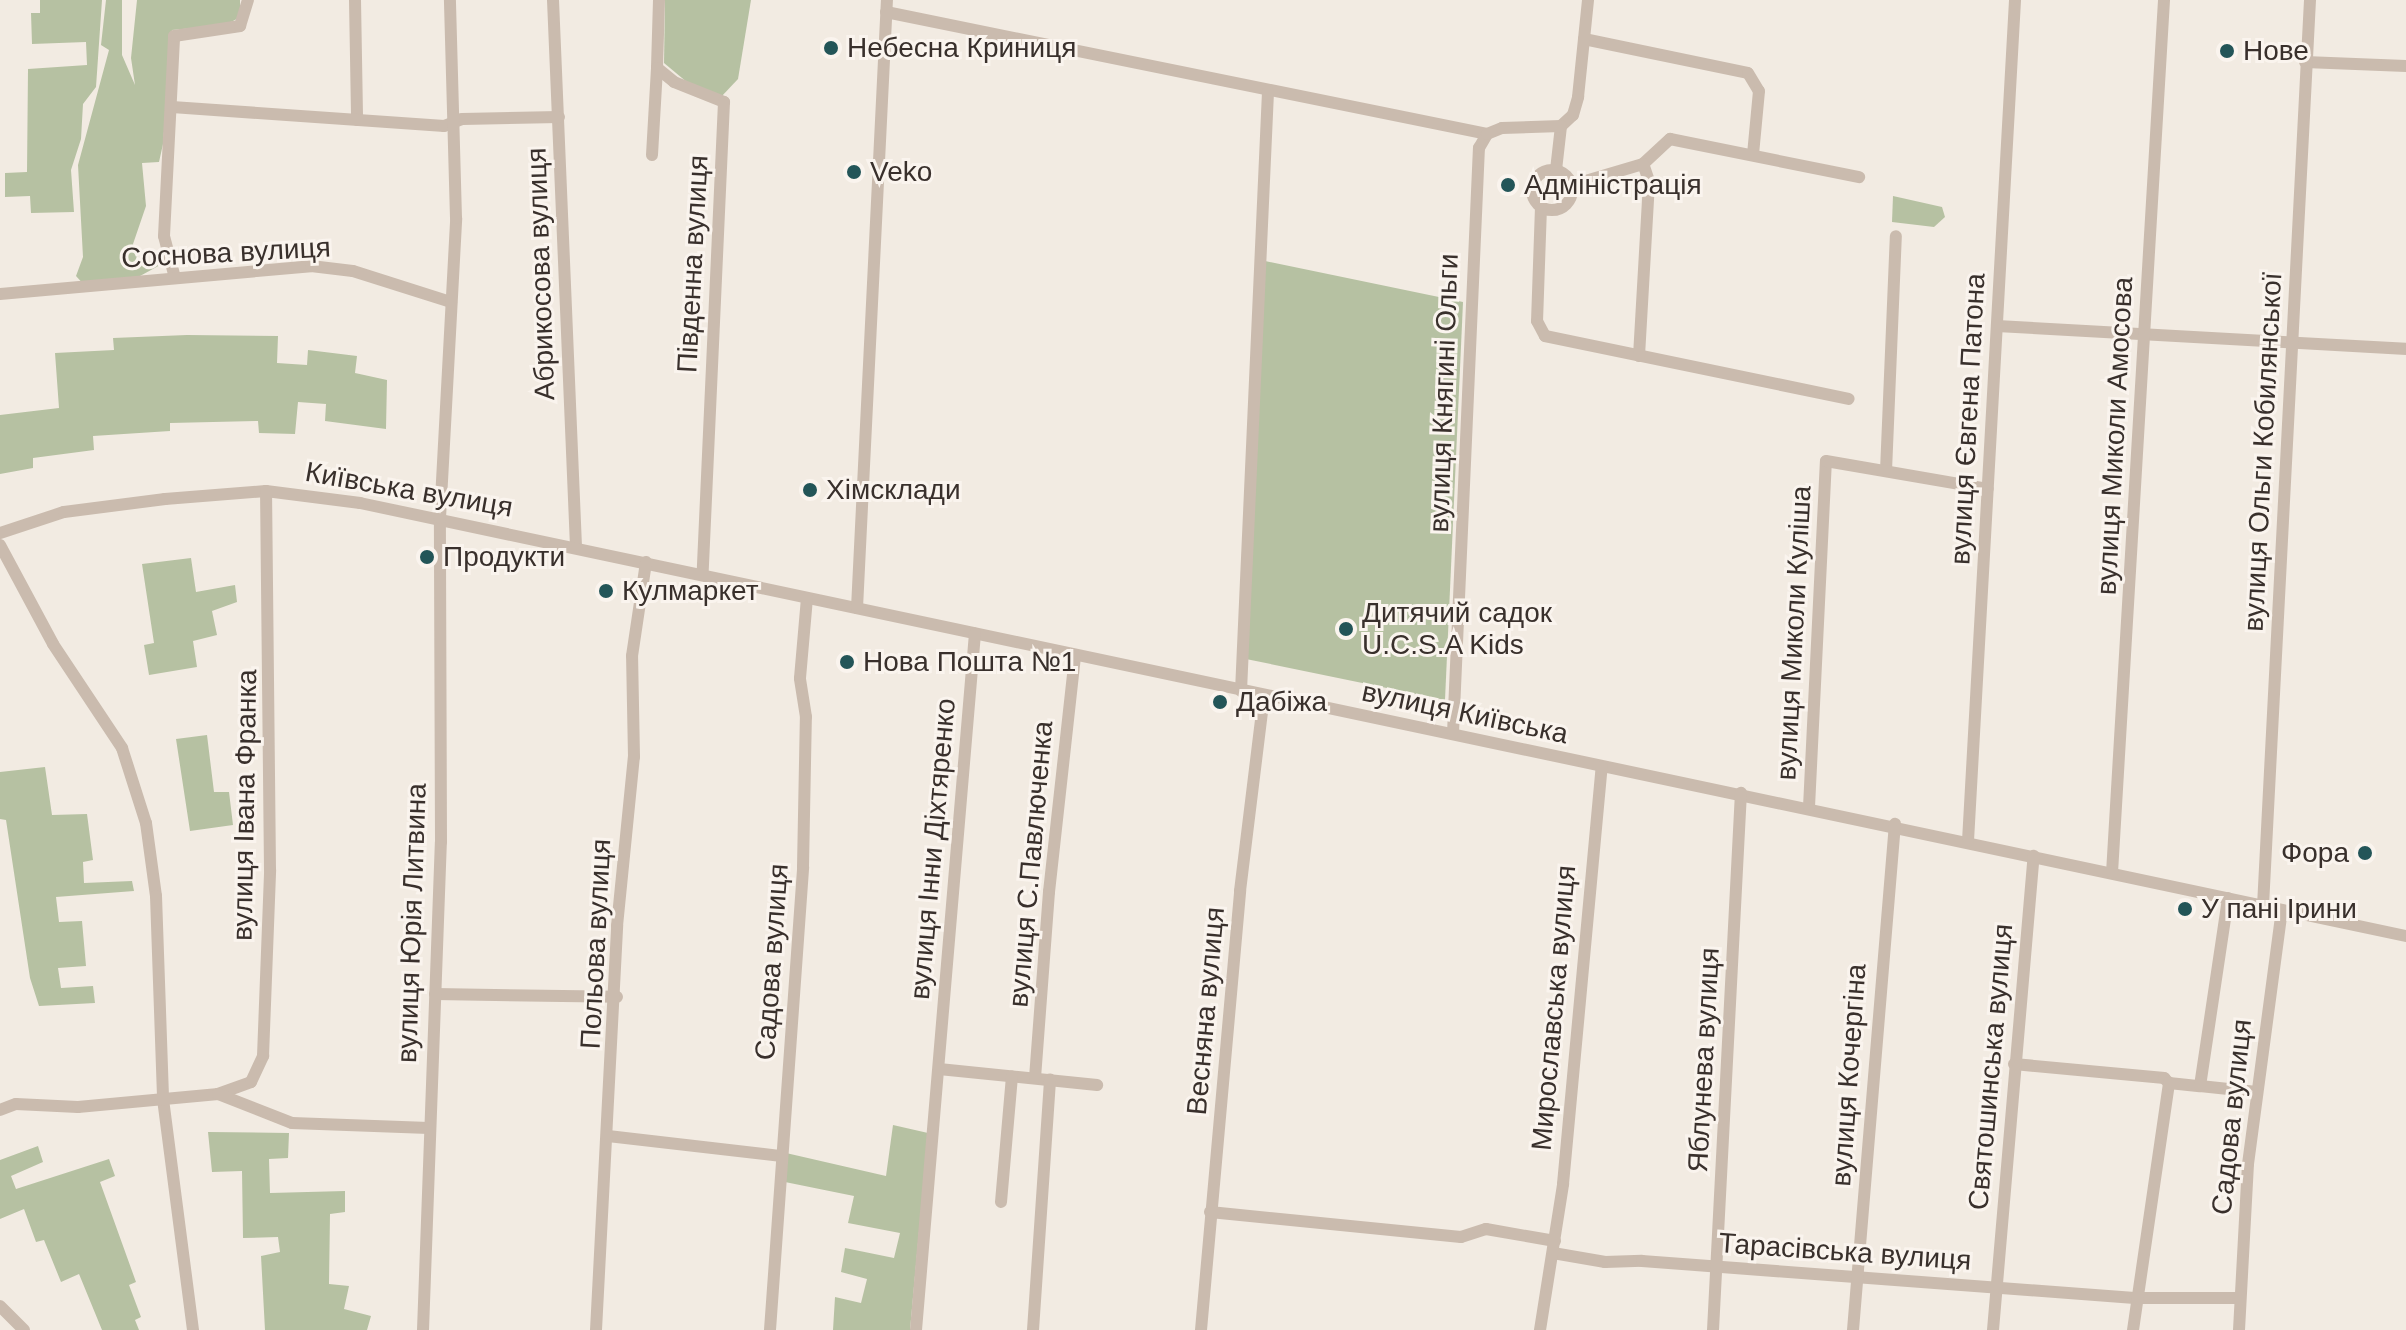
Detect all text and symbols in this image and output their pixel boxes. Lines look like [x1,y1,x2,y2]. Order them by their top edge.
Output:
place label: Небесна Криниця [847,31,1076,65]
place label: Нове [2243,34,2309,68]
marker: Небесна Криниця [822,39,840,57]
marker: Нове [2218,42,2236,60]
street label: Абрикосова вулиця [520,147,562,401]
street label: Південна вулиця [671,154,715,374]
place label: Veko [870,155,932,189]
marker: Veko [845,163,863,181]
place label: Адміністрація [1524,168,1702,202]
marker: Адміністрація [1499,176,1517,194]
street label: Соснова вулиця [120,231,332,275]
street label: вулиця Княгині Ольги [1422,253,1466,533]
street label: вулиця Євгена Патона [1944,272,1992,566]
street label: вулиця Ольги Кобилянської [2237,272,2289,632]
street label: вулиця Миколи Амосова [2090,276,2140,596]
street label: Київська вулиця [303,455,515,525]
place label: Хімсклади [826,473,961,507]
marker: Хімсклади [801,481,819,499]
street label: вулиця Миколи Куліша [1769,485,1819,781]
place label: Продукти [443,540,565,574]
marker: Продукти [418,548,436,566]
place label: Кулмаркет [622,574,758,608]
marker: Кулмаркет [597,582,615,600]
place label: Дитячий садок U.C.S.A Kids [1362,596,1552,662]
marker: Дитячий садок U.C.S.A Kids [1337,620,1355,638]
place label: Нова Пошта №1 [863,645,1076,679]
marker: Нова Пошта №1 [838,653,856,671]
street label: вулиця Івана Франка [226,669,264,941]
street label: вулиця Київська [1359,675,1571,751]
place label: Дабіжа [1236,685,1327,719]
marker: Дабіжа [1211,693,1229,711]
street label: вулиця Інни Діхтяренко [903,697,963,1001]
street label: вулиця С.Павлюченка [1002,719,1060,1009]
street label: вулиця Юрія Литвина [390,782,434,1064]
place label: Фора [2281,836,2349,870]
street label: Польова вулиця [574,838,618,1050]
marker: Фора [2356,844,2374,862]
street label: Садова вулиця [748,863,796,1061]
street label: Мирославська вулиця [1525,864,1583,1152]
place label: У пані Ірини [2201,892,2357,926]
marker: У пані Ірини [2176,900,2194,918]
street label: Весняна вулиця [1180,906,1232,1116]
street label: Святошинська вулиця [1962,922,2020,1212]
street label: Яблунева вулиця [1681,947,1727,1173]
street label: вулиця Кочергіна [1824,963,1874,1187]
street label: Садова вулиця [2205,1017,2259,1217]
street label: Тарасівська вулиця [1718,1226,1972,1278]

